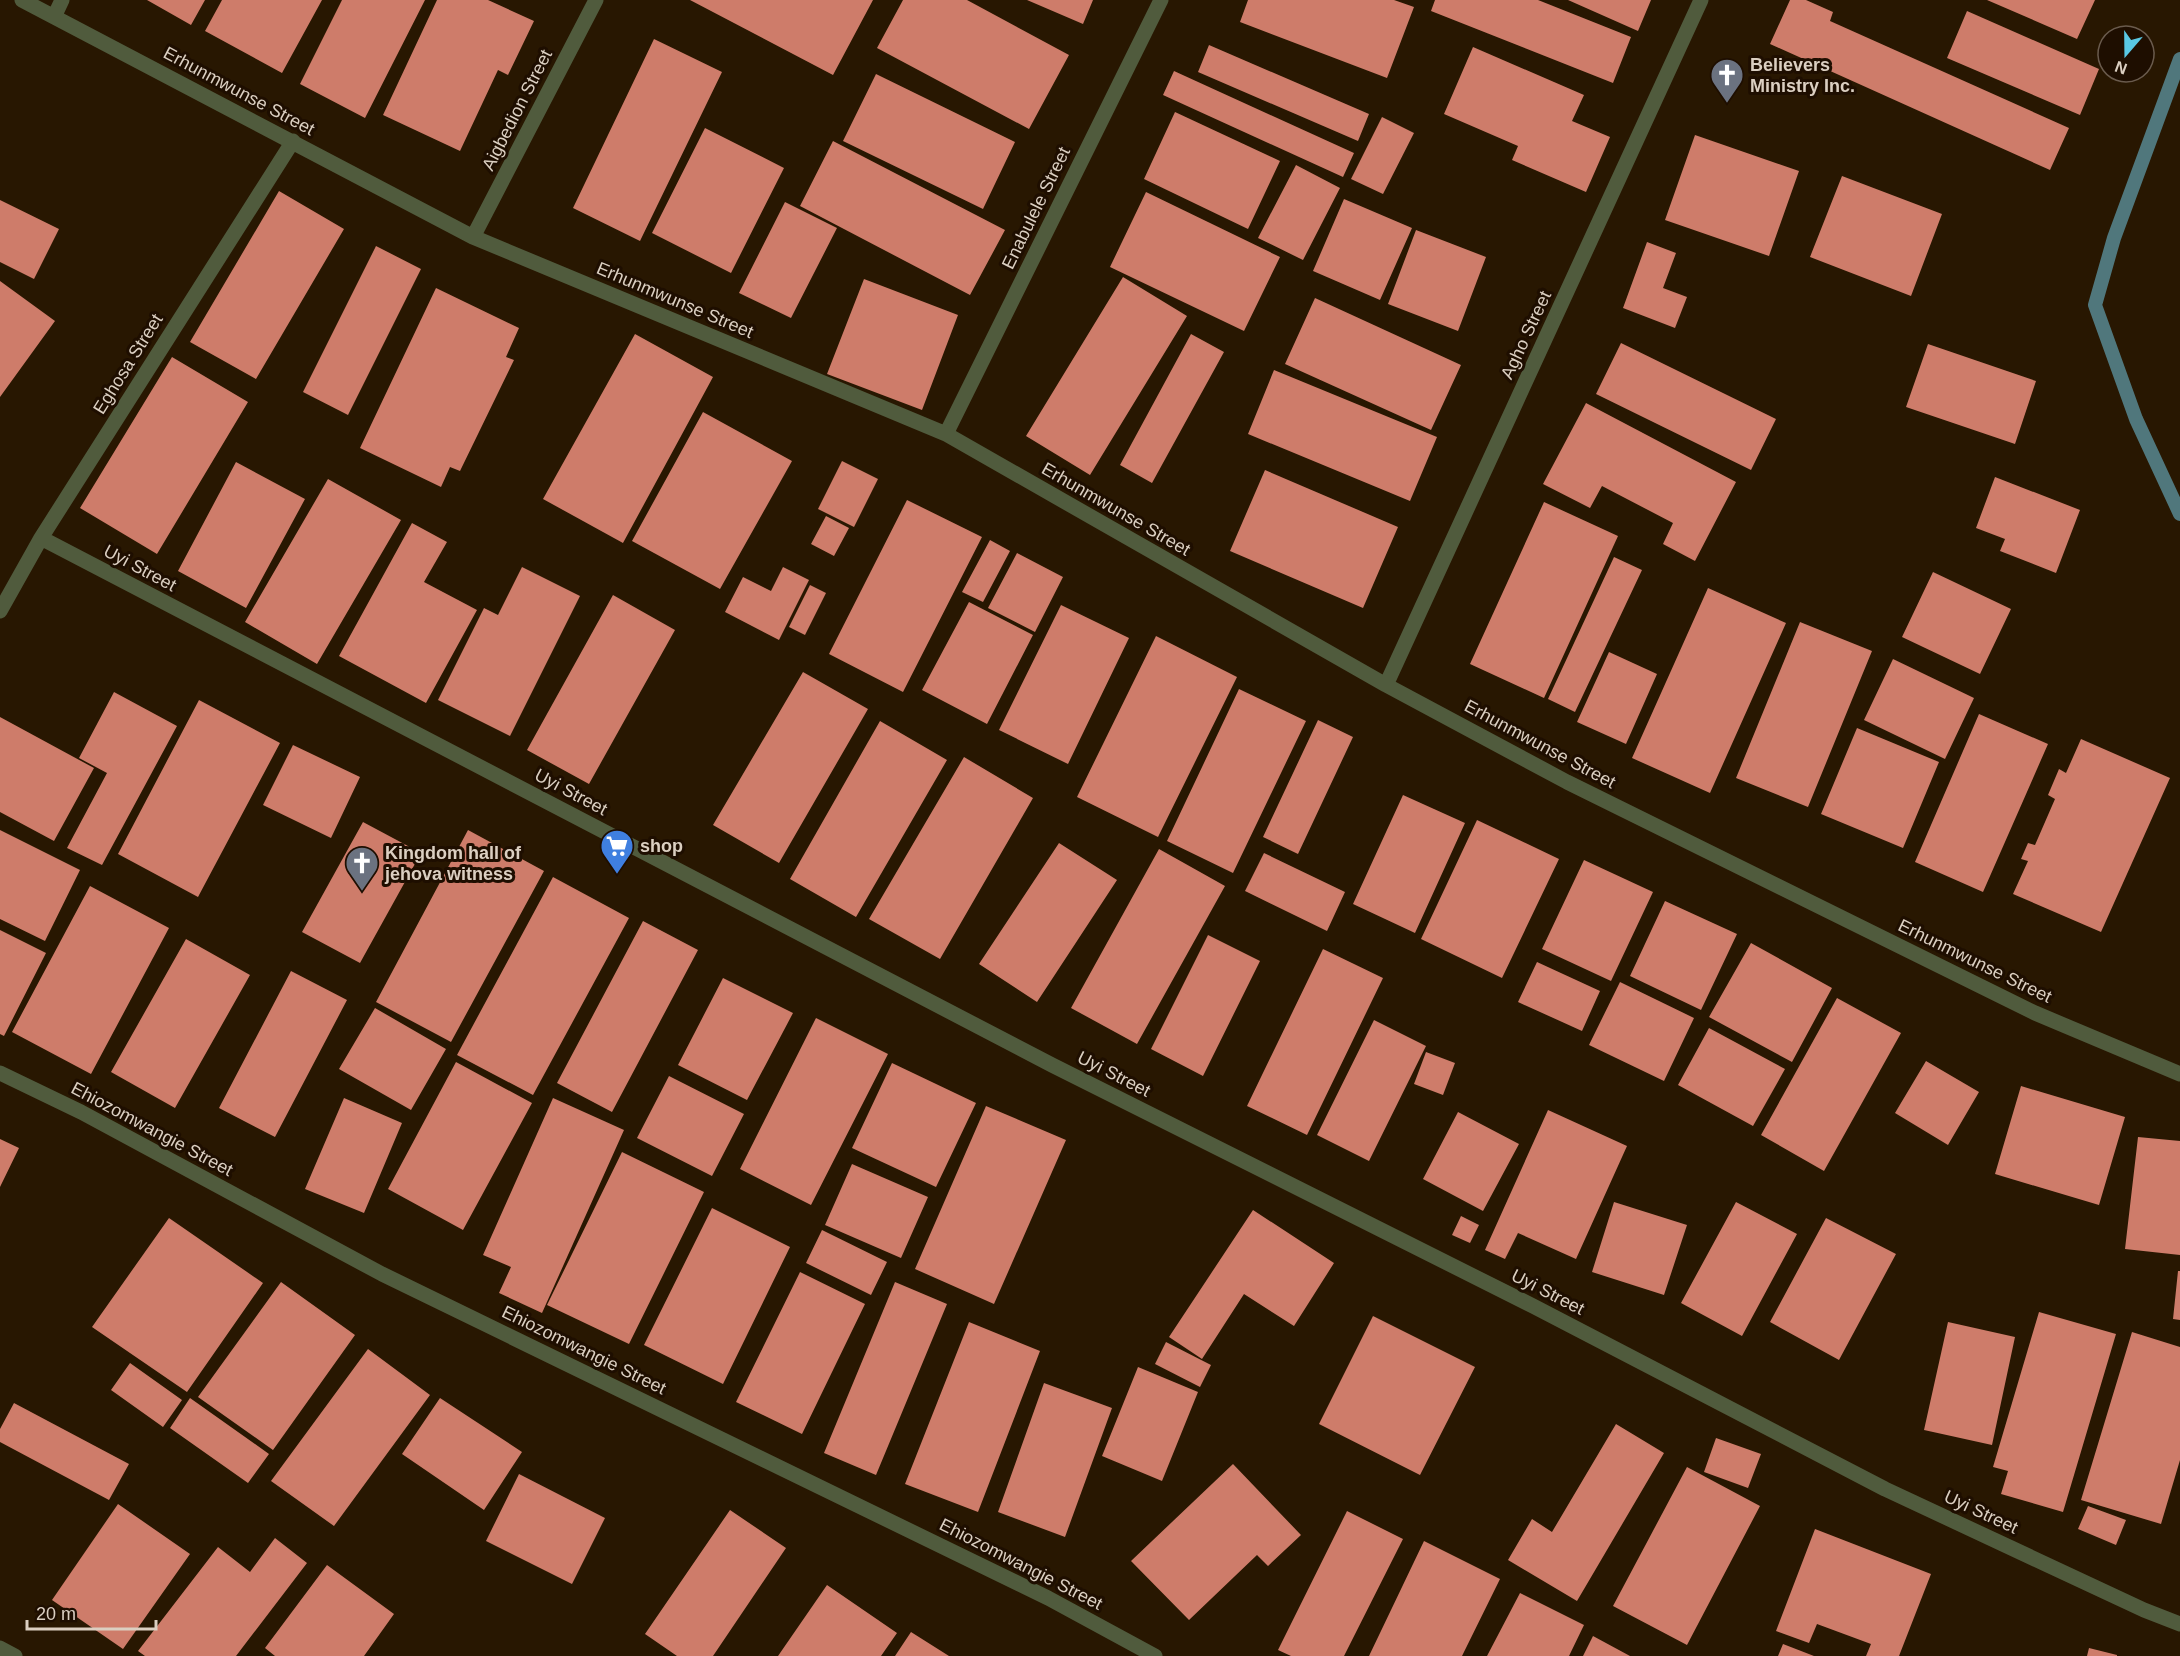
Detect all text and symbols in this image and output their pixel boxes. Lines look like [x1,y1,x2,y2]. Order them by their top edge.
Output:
north arrow [2096,24,2156,84]
street label: Erhunmwunse Street [160,43,318,139]
street label: Aigbedion Street [478,46,556,174]
place label: Believers Ministry Inc. [1750,55,1855,96]
church icon: Believers Ministry Inc. [1709,57,1745,104]
text: N [2113,58,2129,78]
street label: Enabulele Street [998,144,1074,272]
street label: Erhunmwunse Street [594,258,756,342]
street label: Agho Street [1497,288,1555,382]
street label: Eghosa Street [89,310,167,418]
street label: Erhunmwunse Street [1038,458,1194,560]
street label: Uyi Street [100,541,180,595]
street label: Erhunmwunse Street [1461,696,1619,792]
street label: Uyi Street [531,765,611,819]
supermarket icon: shop [599,828,635,875]
place label: shop [640,836,683,856]
place label: Kingdom hall of jehova witness [384,843,522,884]
church icon: Kingdom hall of jehova witness [344,845,380,892]
street label: Erhunmwunse Street [1895,915,2055,1007]
street label: Uyi Street [1074,1047,1154,1101]
street label: Ehiozomwangie Street [68,1078,236,1180]
street label: Uyi Street [1508,1265,1588,1319]
street label: Ehiozomwangie Street [499,1302,669,1398]
street label: Uyi Street [1941,1486,2021,1538]
street label: Ehiozomwangie Street [936,1514,1106,1614]
scale bar [27,1593,156,1631]
text: 20 m [36,1604,76,1624]

